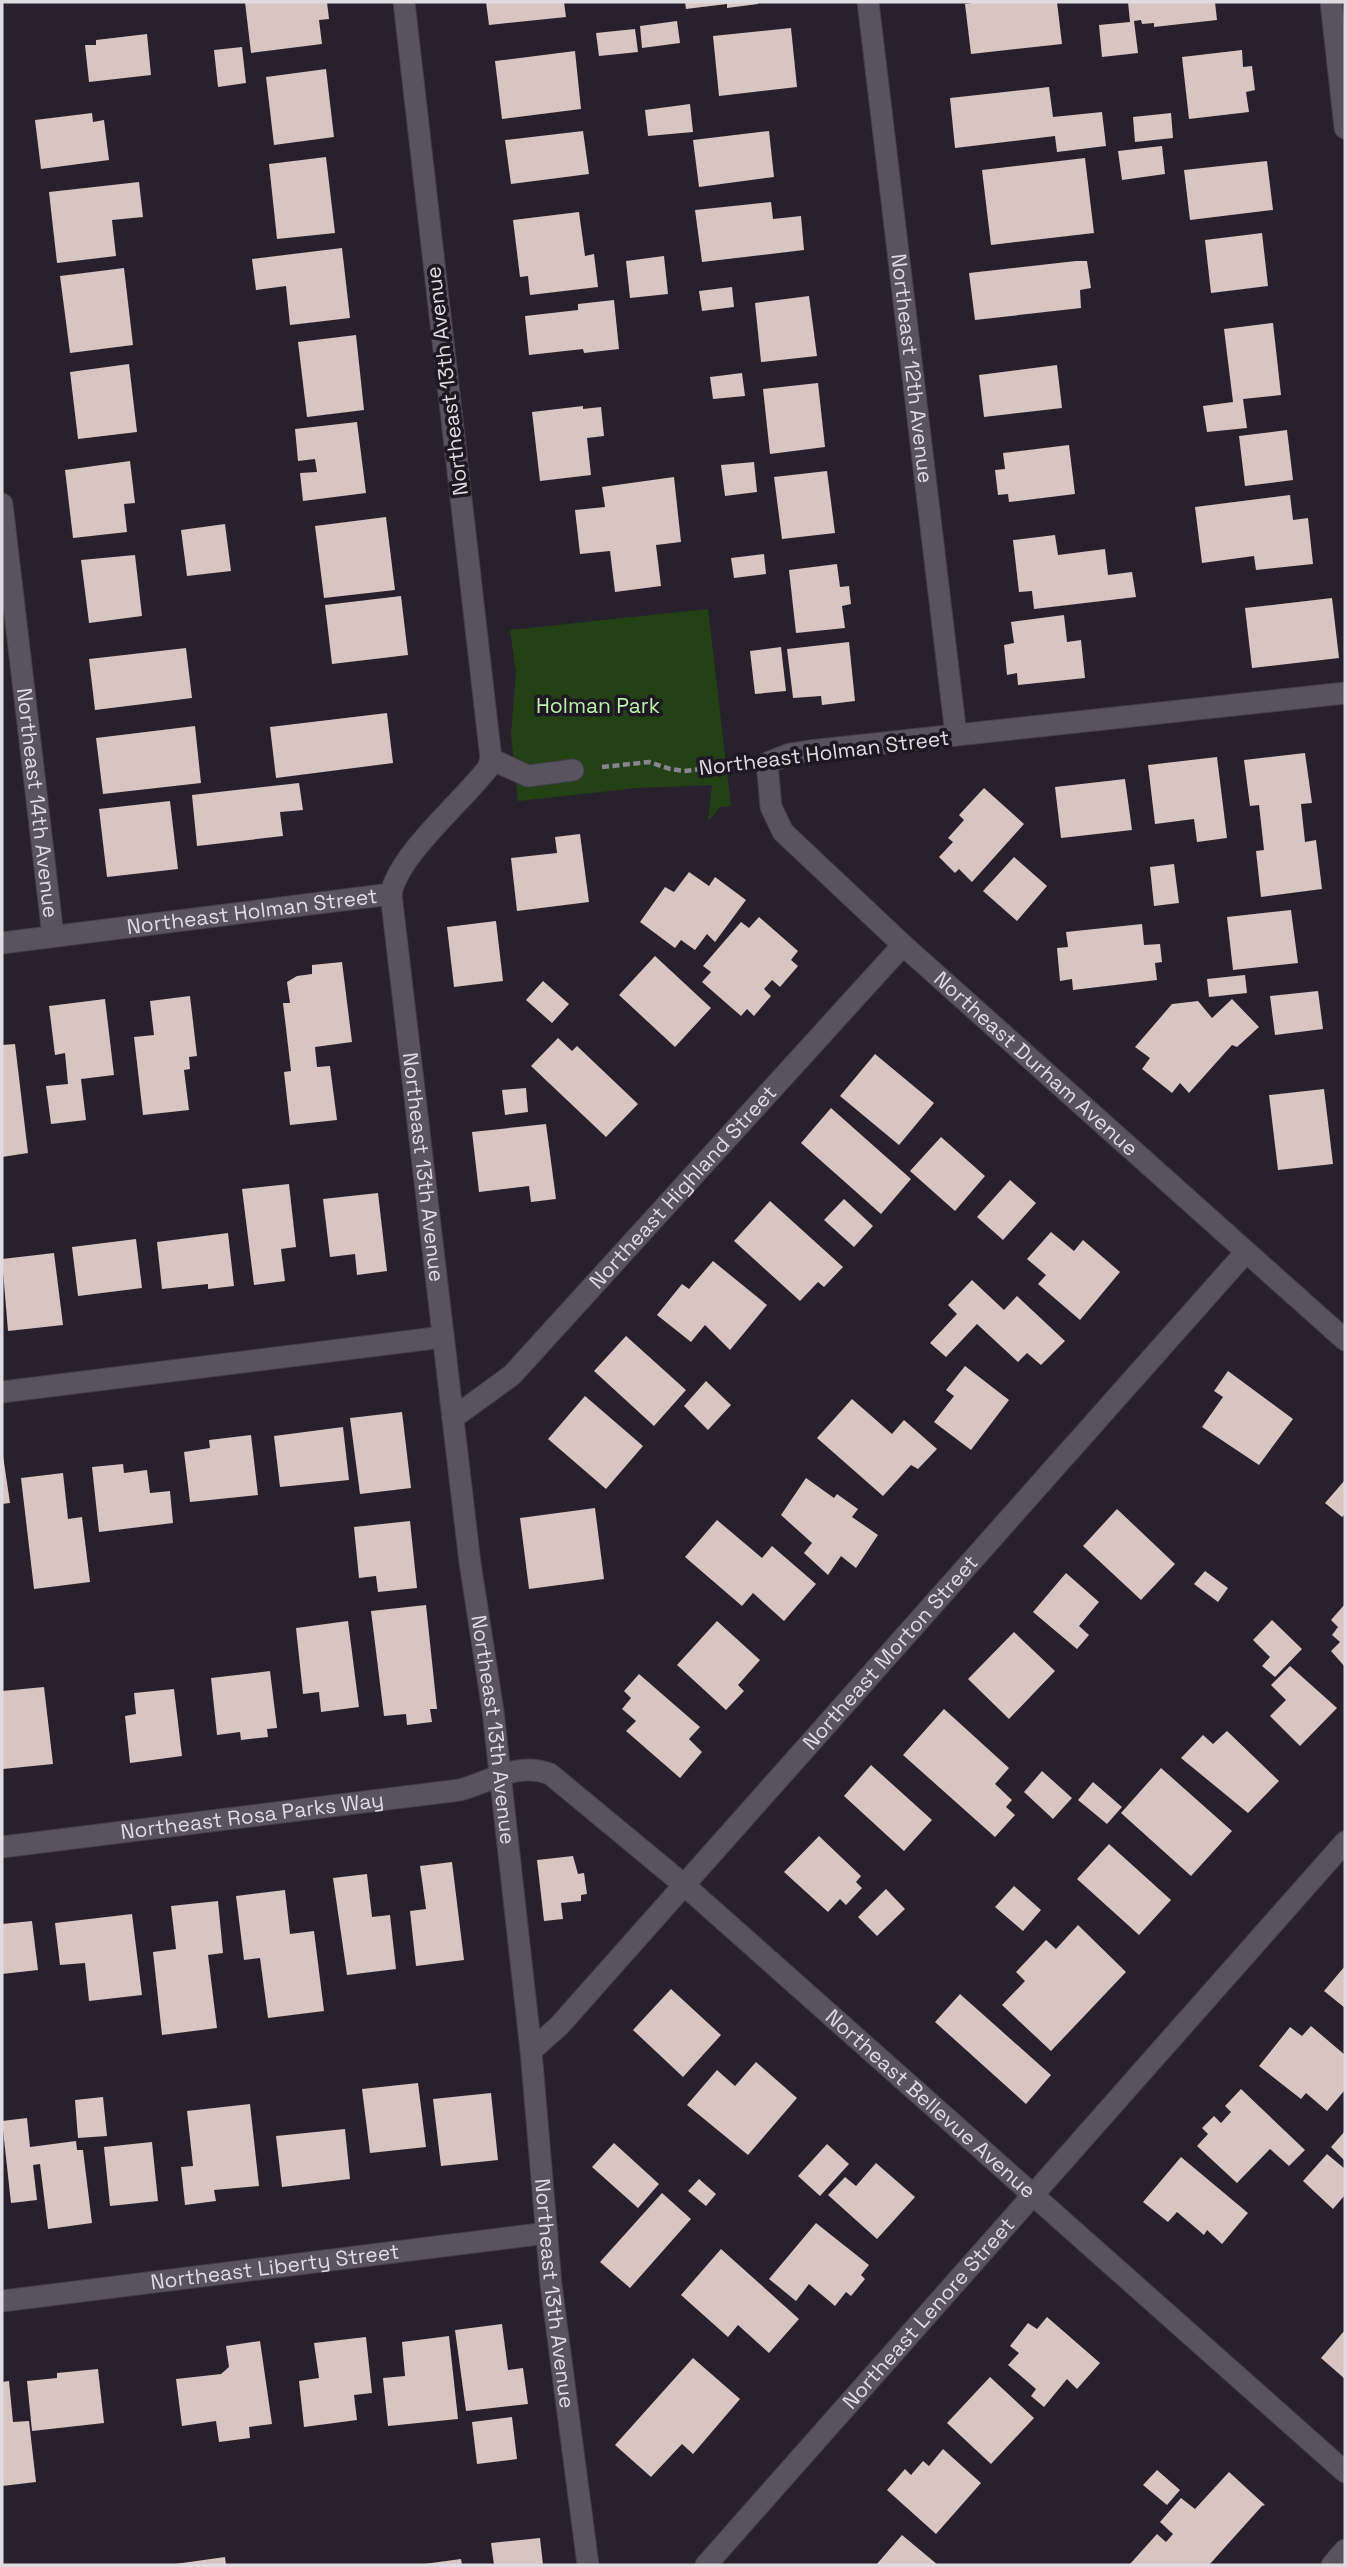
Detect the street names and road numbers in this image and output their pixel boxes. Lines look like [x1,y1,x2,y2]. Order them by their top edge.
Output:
street label: Northeast 12th Avenue [885,252,940,485]
street label: Northeast 13th Avenue [419,265,474,497]
street label: Northeast 14th Avenue [11,686,65,919]
street label: Northeast Holman Street [697,724,951,781]
street label: Northeast Holman Street [125,882,379,940]
street label: Northeast Durham Avenue [928,965,1144,1162]
street label: Northeast 13th Avenue [397,1051,451,1283]
street label: Northeast Highland Street [583,1079,782,1294]
street label: Northeast Morton Street [797,1549,984,1755]
street label: Northeast 13th Avenue [465,1613,522,1846]
street label: Northeast Rosa Parks Way [119,1786,385,1845]
street label: Northeast Bellevue Avenue [820,2003,1042,2204]
street label: Northeast 13th Avenue [529,2177,581,2410]
street label: Northeast Lenore Street [836,2211,1020,2414]
street label: Northeast Liberty Street [149,2238,401,2295]

